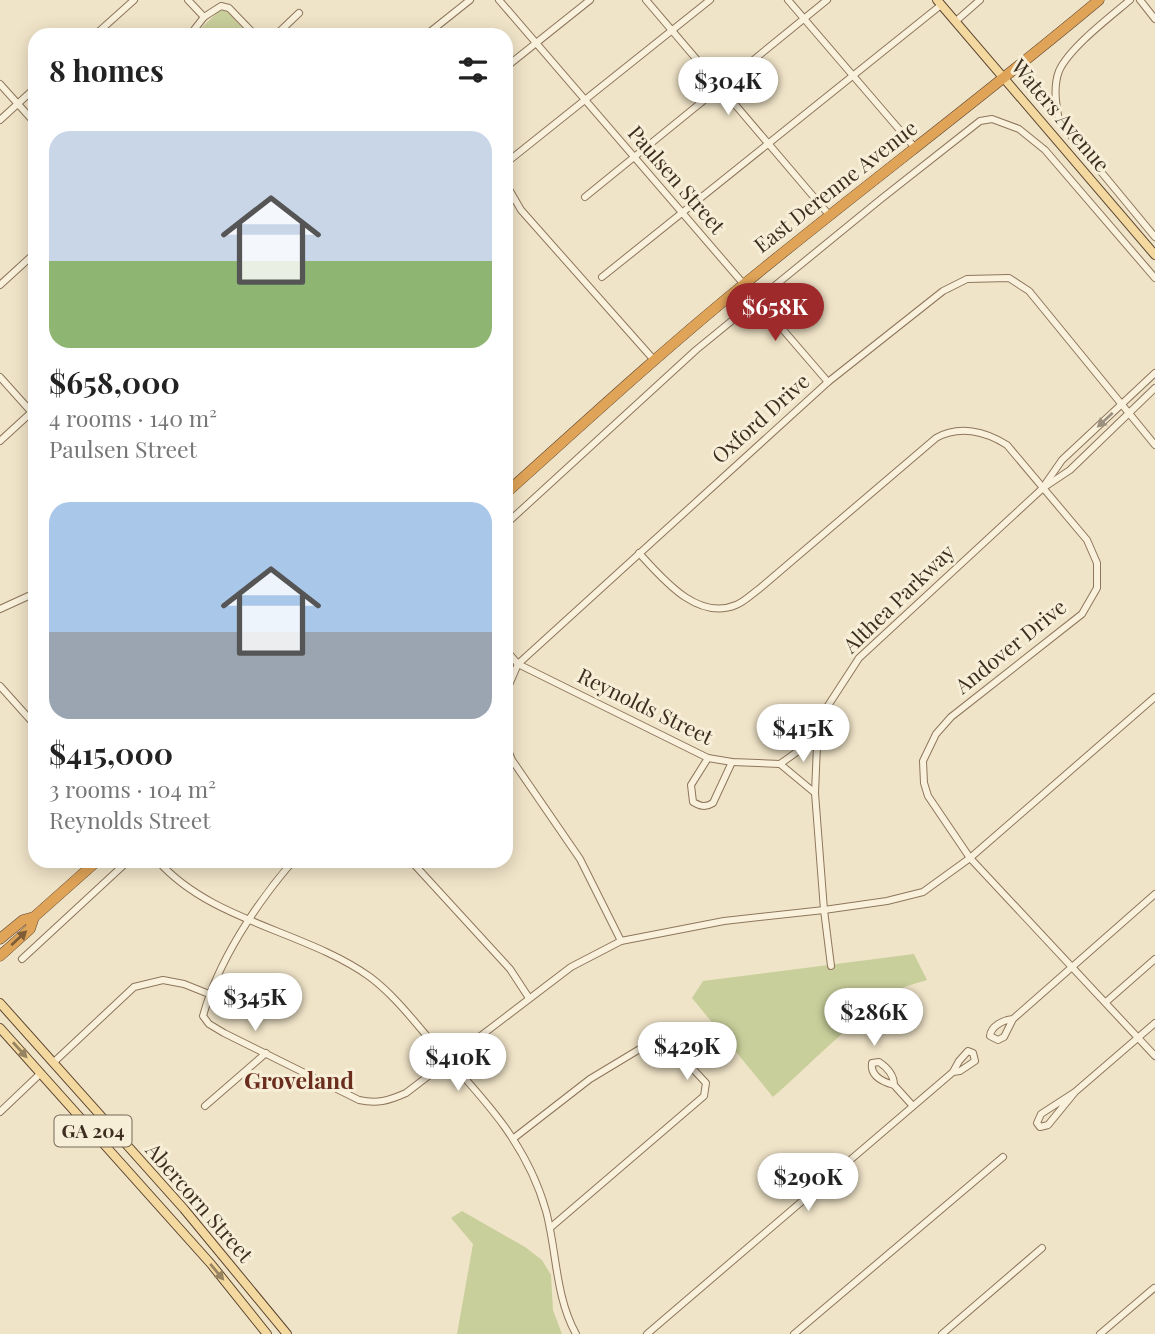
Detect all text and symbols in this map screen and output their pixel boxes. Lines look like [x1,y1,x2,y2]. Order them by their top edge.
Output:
text: 8 homes [49,50,164,90]
icon: filters [454,51,492,89]
street label: Waters Avenue [1005,52,1117,177]
pin: $304K [679,58,777,117]
text: $304K [694,64,762,95]
street label: East Derenne Avenue [747,113,922,258]
street label: Paulsen Street [623,119,733,239]
icon: home [208,177,334,303]
pin: $658K [726,284,824,343]
text: $658K [742,290,808,321]
text: $658,000 [49,362,180,402]
street label: Oxford Drive [705,366,814,469]
text: 4 rooms · 140 m² [49,402,217,433]
one-way arrow [1096,412,1114,428]
text: Paulsen Street [49,433,197,464]
street label: Althea Parkway [835,537,960,659]
icon: home [208,548,334,674]
street label: Andover Drive [947,592,1071,700]
street label: Reynolds Street [573,660,719,750]
pin: $415K [754,704,852,764]
text: $415K [773,711,833,742]
text: $415,000 [49,733,173,773]
text: 3 rooms · 104 m² [49,773,216,804]
text: Reynolds Street [49,804,210,835]
one-way arrow [11,931,28,947]
pin: $345K [206,974,304,1033]
text: $345K [223,980,287,1011]
pin: $286K [825,988,923,1048]
text: $286K [840,995,908,1026]
pin: $429K [638,1023,736,1082]
text: $429K [654,1029,720,1060]
pin: $410K [409,1034,507,1093]
text: $410K [425,1040,491,1071]
one-way arrow [12,1042,28,1059]
district label: Groveland [244,1064,354,1095]
road number: GA 204 [55,1116,132,1147]
street label: Abercorn Street [140,1135,261,1268]
pin: $290K [759,1154,857,1213]
text: $290K [773,1160,843,1191]
one-way arrow [209,1263,224,1280]

